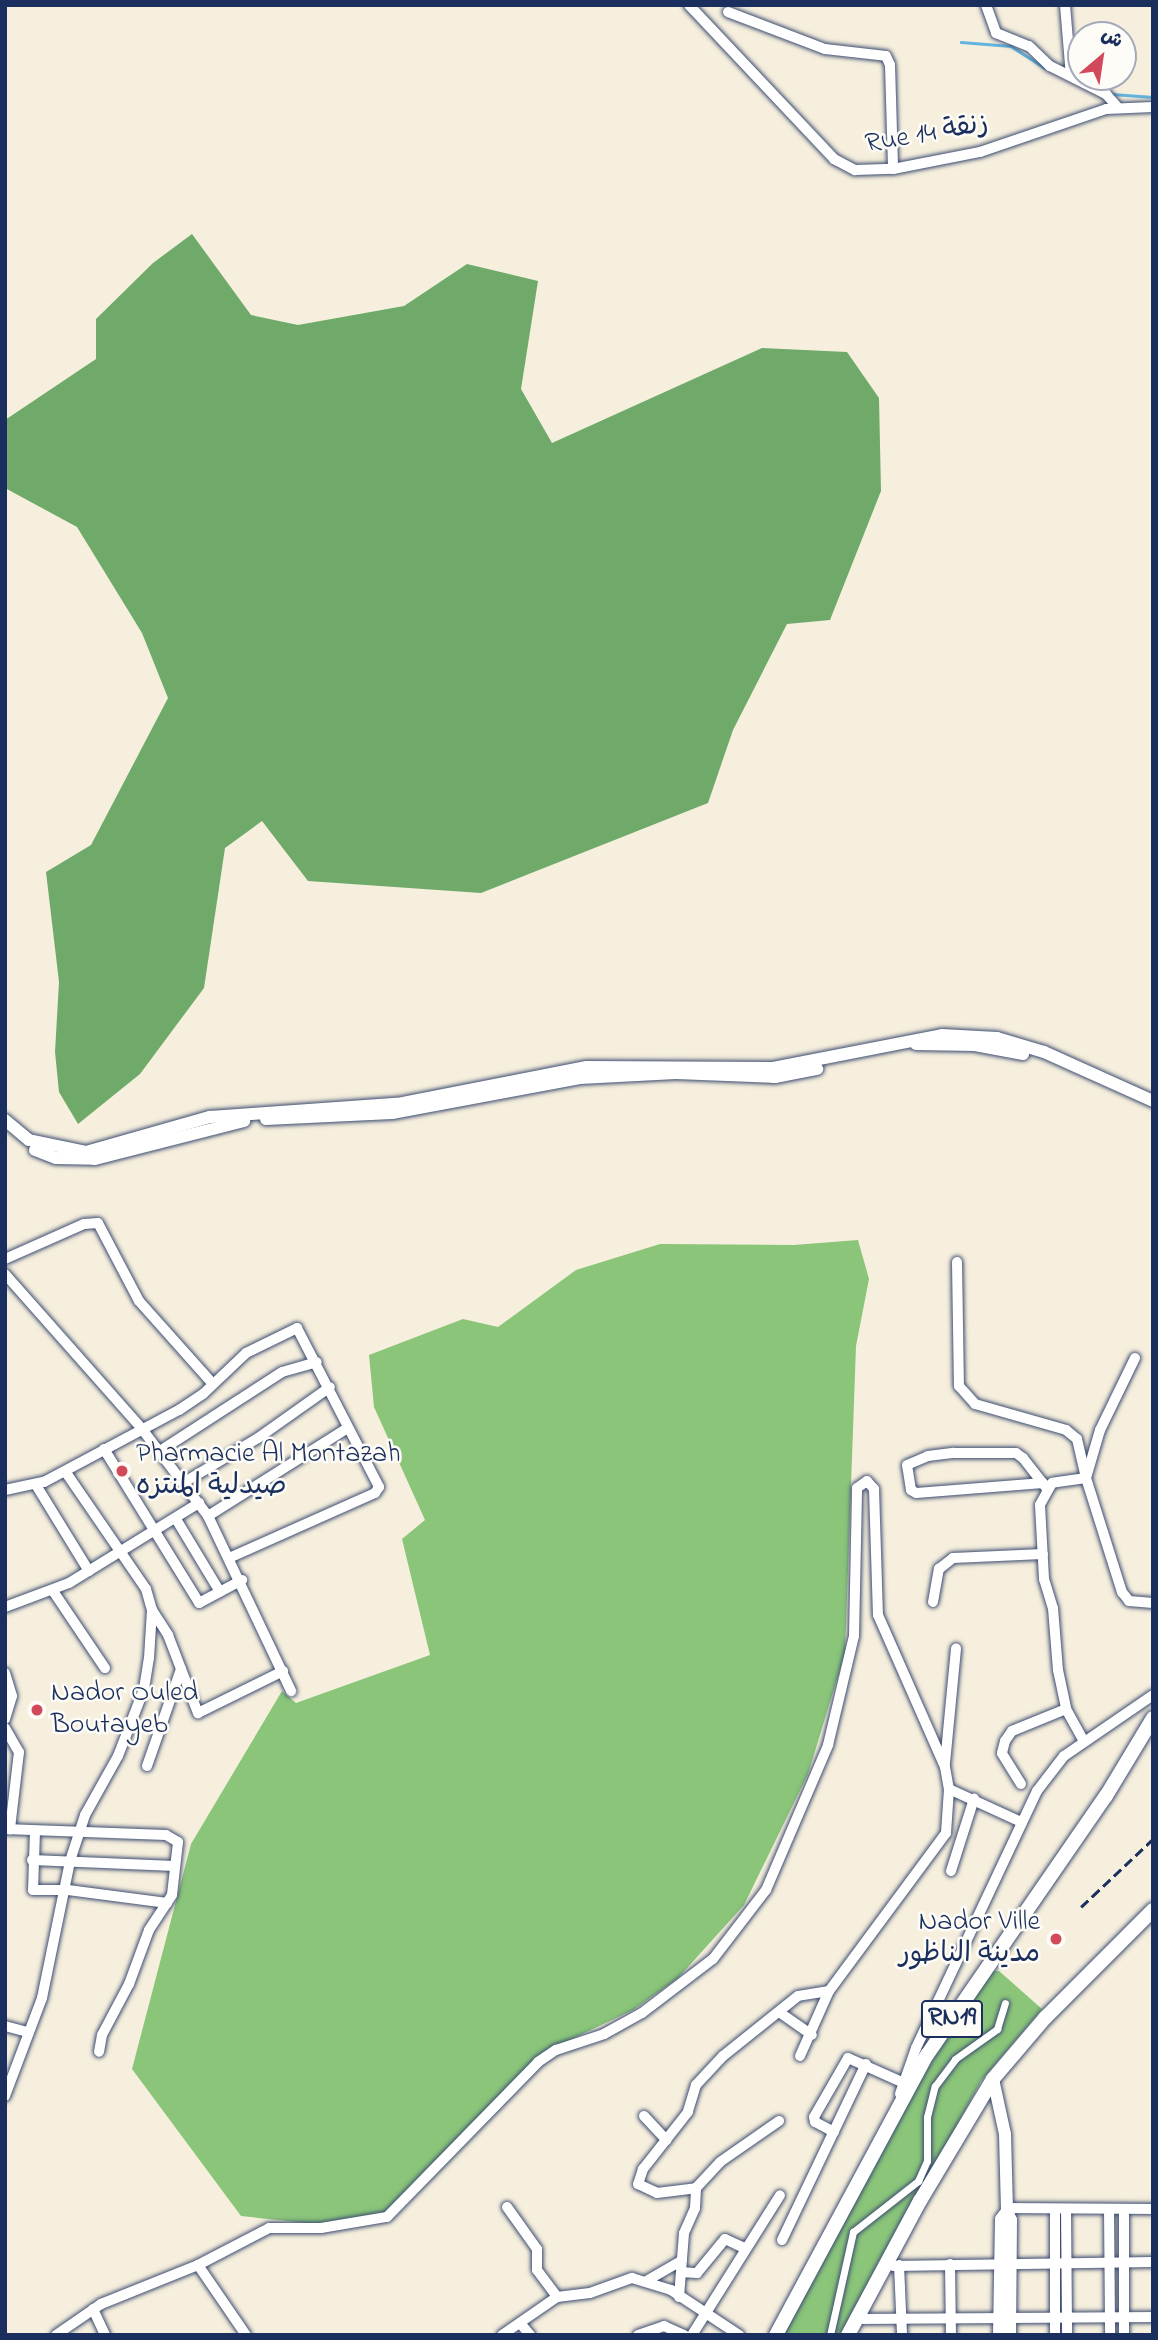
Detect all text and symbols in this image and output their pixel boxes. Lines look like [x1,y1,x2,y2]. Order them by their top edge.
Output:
north arrow [1067,21,1137,91]
text: ش [1096,22,1127,56]
street label: Rue 14 زنقة [863,108,991,162]
place label: Pharmacie Al Montazah صيدلية المنتزه [136,1438,400,1504]
marker: Pharmacie Al Montazah صيدلية المنتزه [114,1463,130,1479]
place label: Nador Ouled Boutayeb [51,1677,198,1743]
marker: Nador Ouled Boutayeb [29,1702,45,1718]
place label: Nador Ville مدينة الناظور [899,1906,1040,1972]
marker: Nador Ville مدينة الناظور [1046,1929,1066,1949]
road number: RN19 [920,1996,984,2042]

